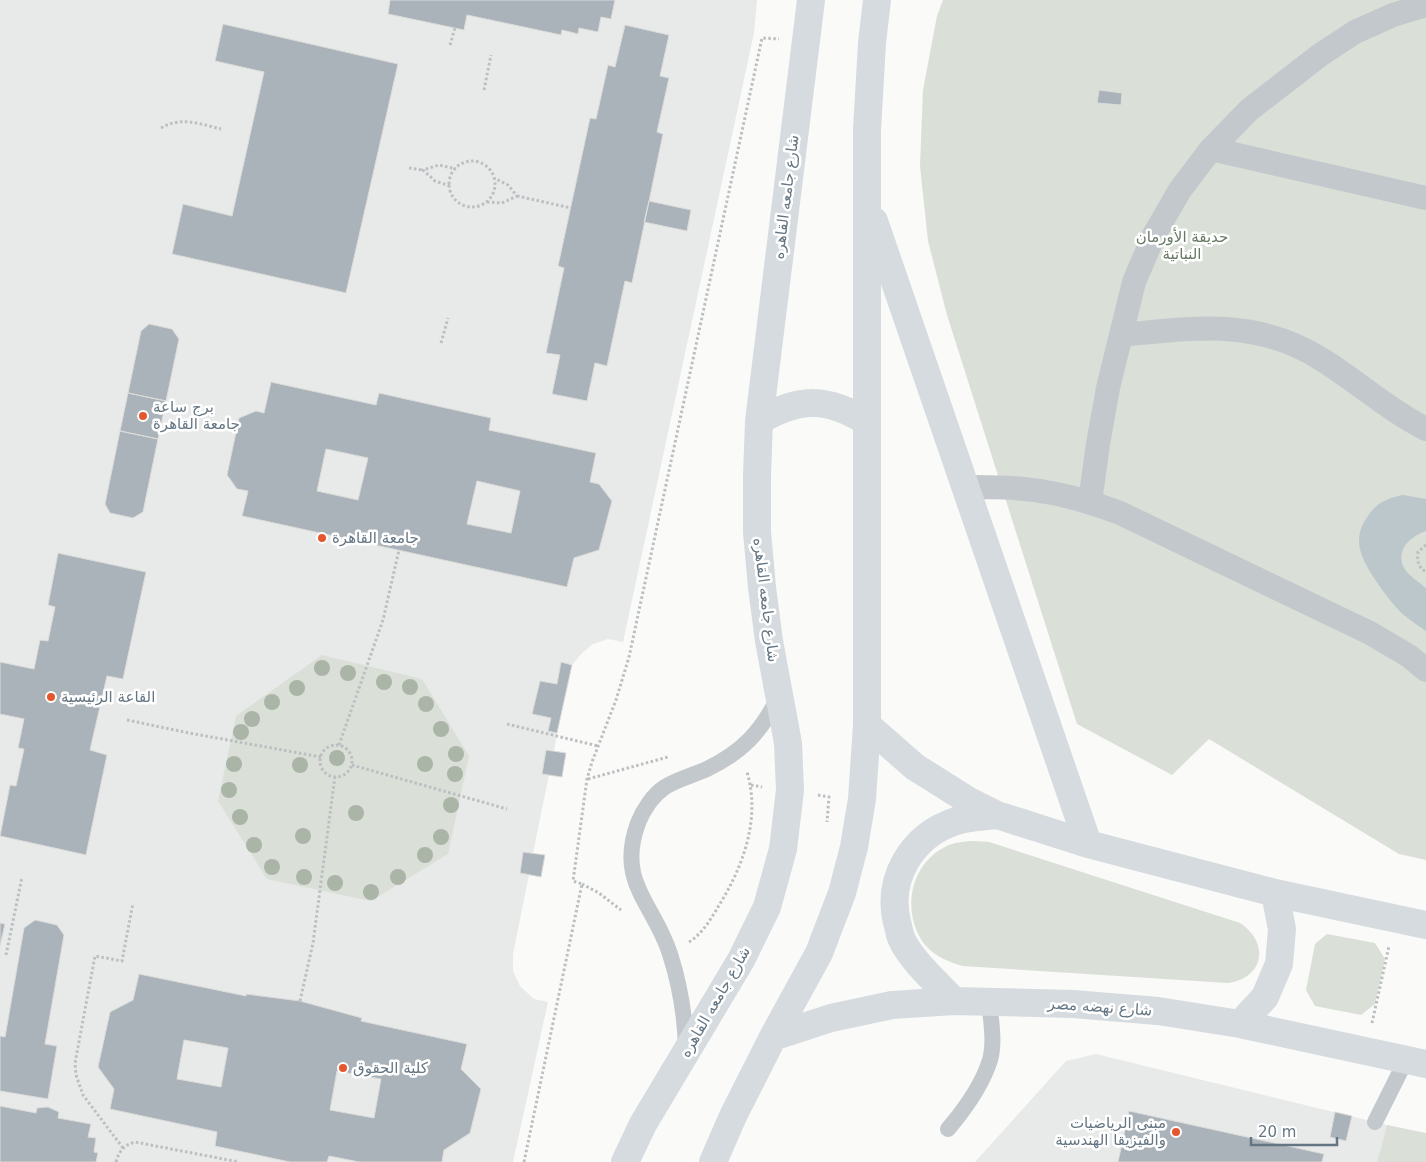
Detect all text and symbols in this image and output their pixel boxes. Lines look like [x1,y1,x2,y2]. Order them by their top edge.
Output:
street label: شارع جامعه القاهره [769,134,803,260]
park label: حديقة الأورمان النباتية [1136,227,1228,263]
place label: برج ساعة جامعة القاهرة [153,398,240,433]
marker: برج ساعة جامعة القاهرة [137,410,149,422]
place label: جامعة القاهرة [332,529,419,547]
marker: جامعة القاهرة [316,532,328,544]
street label: شارع جامعه القاهره [749,537,783,663]
place label: القاعة الرئيسية [61,688,155,706]
marker: القاعة الرئيسية [45,691,57,703]
street label: شارع جامعه القاهره [676,943,754,1061]
street label: شارع نهضه مصر [1046,994,1153,1020]
place label: كلية الحقوق [353,1059,429,1077]
marker: كلية الحقوق [337,1062,349,1074]
place label: مبنى الرياضيات والفيزيقا الهندسية [1055,1114,1166,1149]
scale bar [1251,1114,1337,1146]
text: 20 m [1258,1123,1296,1141]
marker: مبنى الرياضيات والفيزيقا الهندسية [1170,1126,1182,1138]

